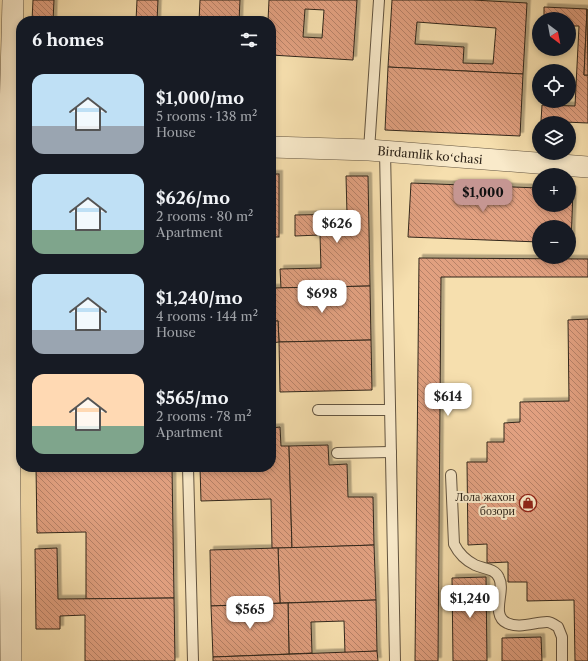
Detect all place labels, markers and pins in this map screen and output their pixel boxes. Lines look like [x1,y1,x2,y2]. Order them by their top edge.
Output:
pin: $1,000 [450,179,516,213]
pin: $626 [313,210,361,244]
pin: $698 [298,280,346,314]
pin: $614 [424,383,472,417]
place label: Лола жахон бозори [455,489,516,518]
shop icon: Лола жахон бозори [518,493,538,513]
pin: $1,240 [437,585,503,619]
pin: $565 [226,596,274,630]

